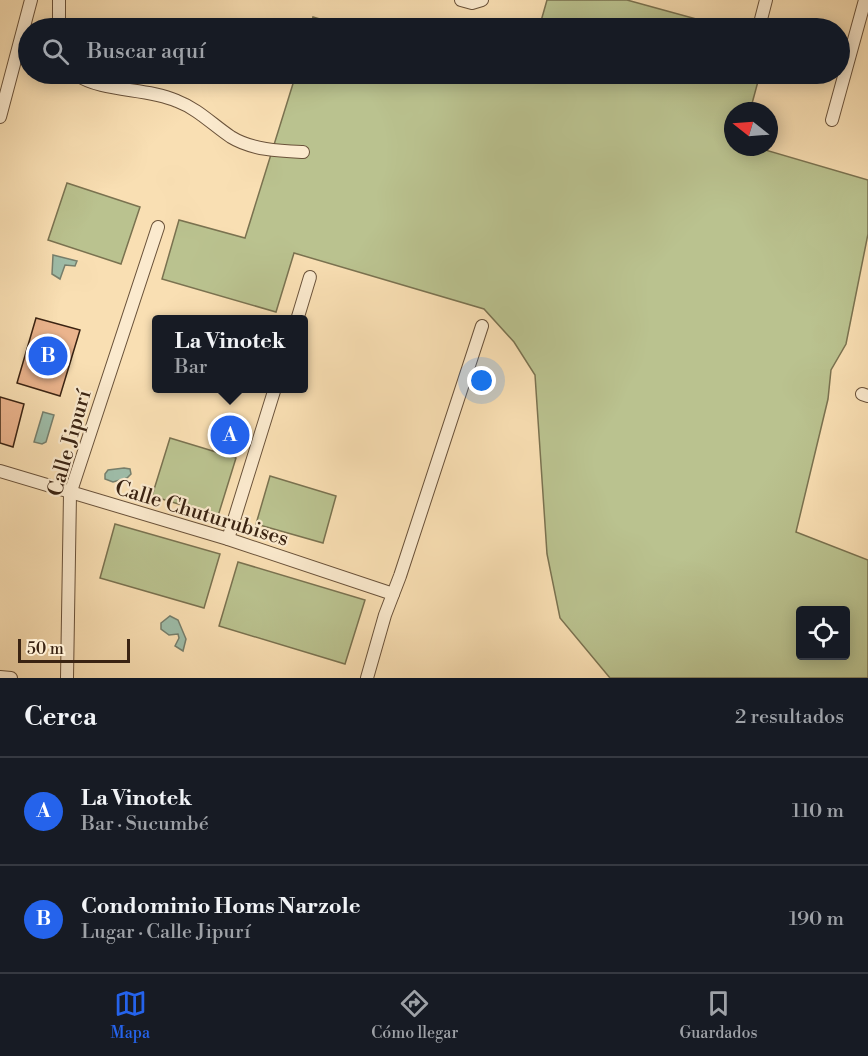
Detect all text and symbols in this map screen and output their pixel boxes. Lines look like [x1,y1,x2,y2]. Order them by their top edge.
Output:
search box [18,18,850,84]
icon: search [39,35,72,68]
text: Buscar aquí [87,38,205,65]
north arrow [724,102,778,156]
popup [152,315,308,393]
text: La Vinotek [175,328,285,355]
pin: B [28,334,68,378]
text: Bar [175,355,207,380]
your location [467,366,496,395]
street label: Calle Jipurí [42,386,98,500]
pin: A [210,412,250,458]
street label: Calle Chuturubises [112,475,292,553]
map controls [796,606,850,660]
button: locate [796,606,850,660]
scale bar [18,636,130,664]
text: 50 m [27,639,64,659]
text: Cerca [24,701,97,733]
text: 2 resultados [735,705,844,730]
text: La Vinotek [81,785,192,812]
text: A [36,799,51,824]
text: 110 m [792,799,844,824]
text: Bar · Sucumbé [81,812,209,837]
text: Condominio Homs Narzole [81,893,361,920]
text: B [36,907,51,932]
text: 190 m [789,907,844,932]
text: Lugar · Calle Jipurí [81,920,251,945]
tab: Mapa [111,987,150,1043]
tab: Cómo llegar [371,987,458,1043]
tab: Guardados [679,987,757,1043]

